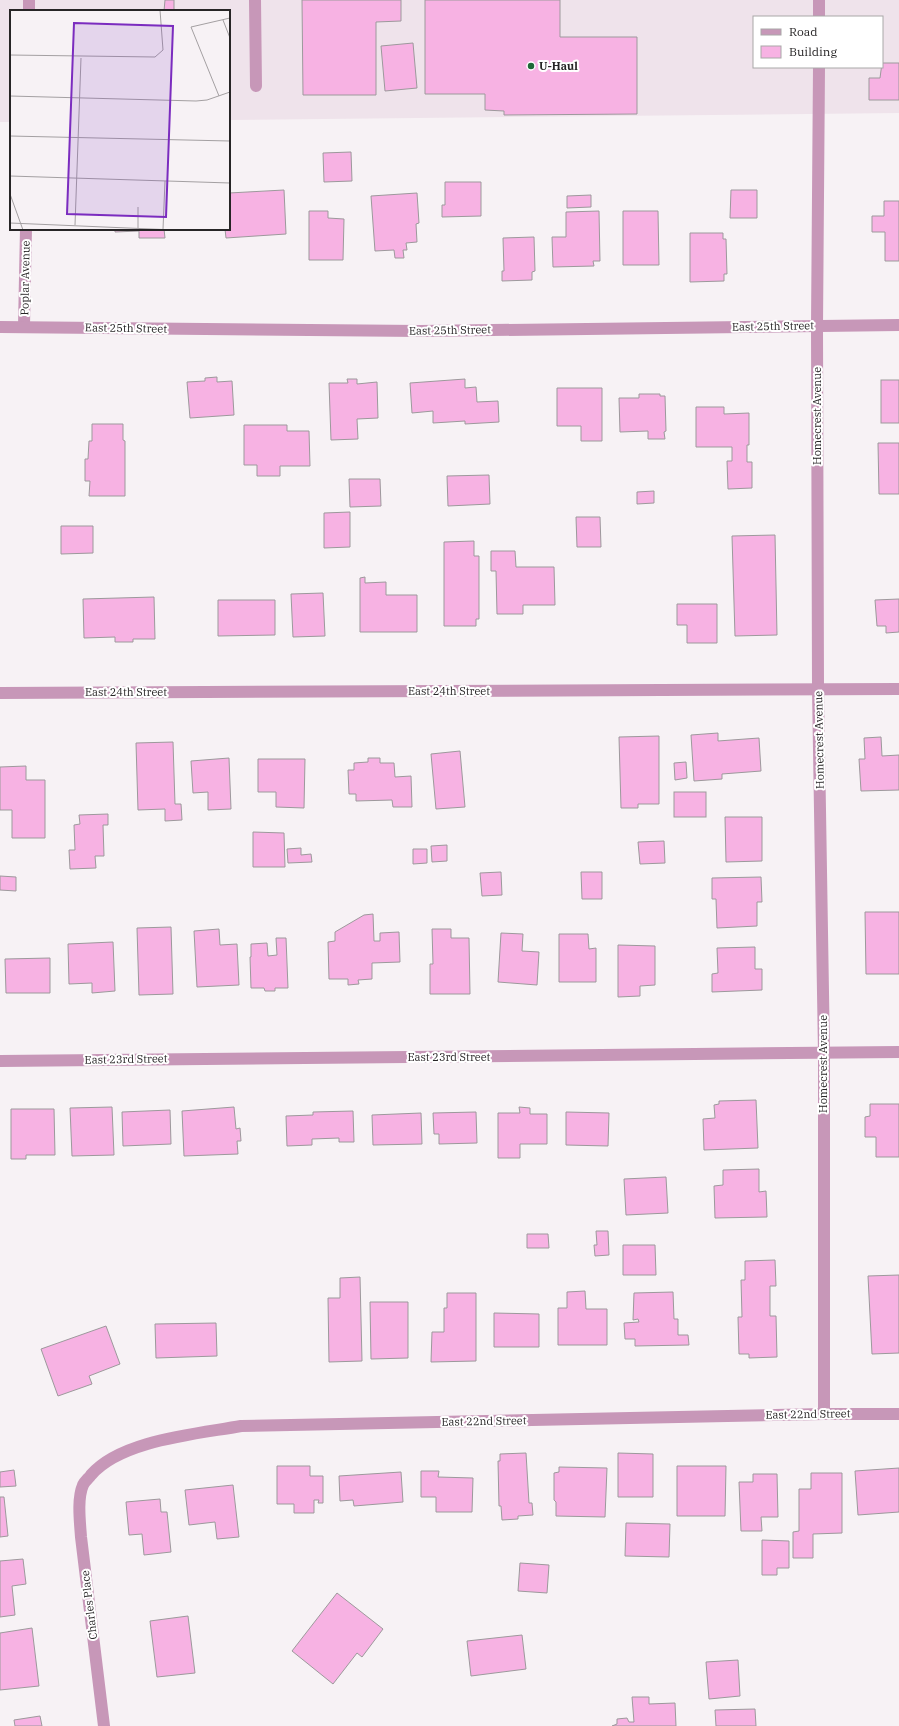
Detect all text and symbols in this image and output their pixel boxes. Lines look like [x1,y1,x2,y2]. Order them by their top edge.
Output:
inset map [10,10,230,230]
legend [753,16,883,68]
text: Road [789,24,818,39]
text: Building [789,44,837,59]
place label: U-Haul [539,59,578,73]
marker: U-Haul [526,61,536,71]
street label: Poplar Avenue [17,240,33,316]
street label: East 25th Street [732,318,814,334]
street label: East 25th Street [85,320,167,336]
street label: East 25th Street [409,322,491,338]
street label: Homecrest Avenue [810,367,824,465]
street label: East 24th Street [408,684,490,698]
street label: East 24th Street [85,685,167,699]
street label: Homecrest Avenue [811,691,827,789]
street label: Homecrest Avenue [816,1015,830,1113]
street label: East 23rd Street [408,1050,491,1064]
street label: East 23rd Street [84,1051,168,1067]
street label: East 22nd Street [765,1406,851,1422]
street label: East 22nd Street [441,1413,527,1429]
street label: Charles Place [78,1569,100,1640]

